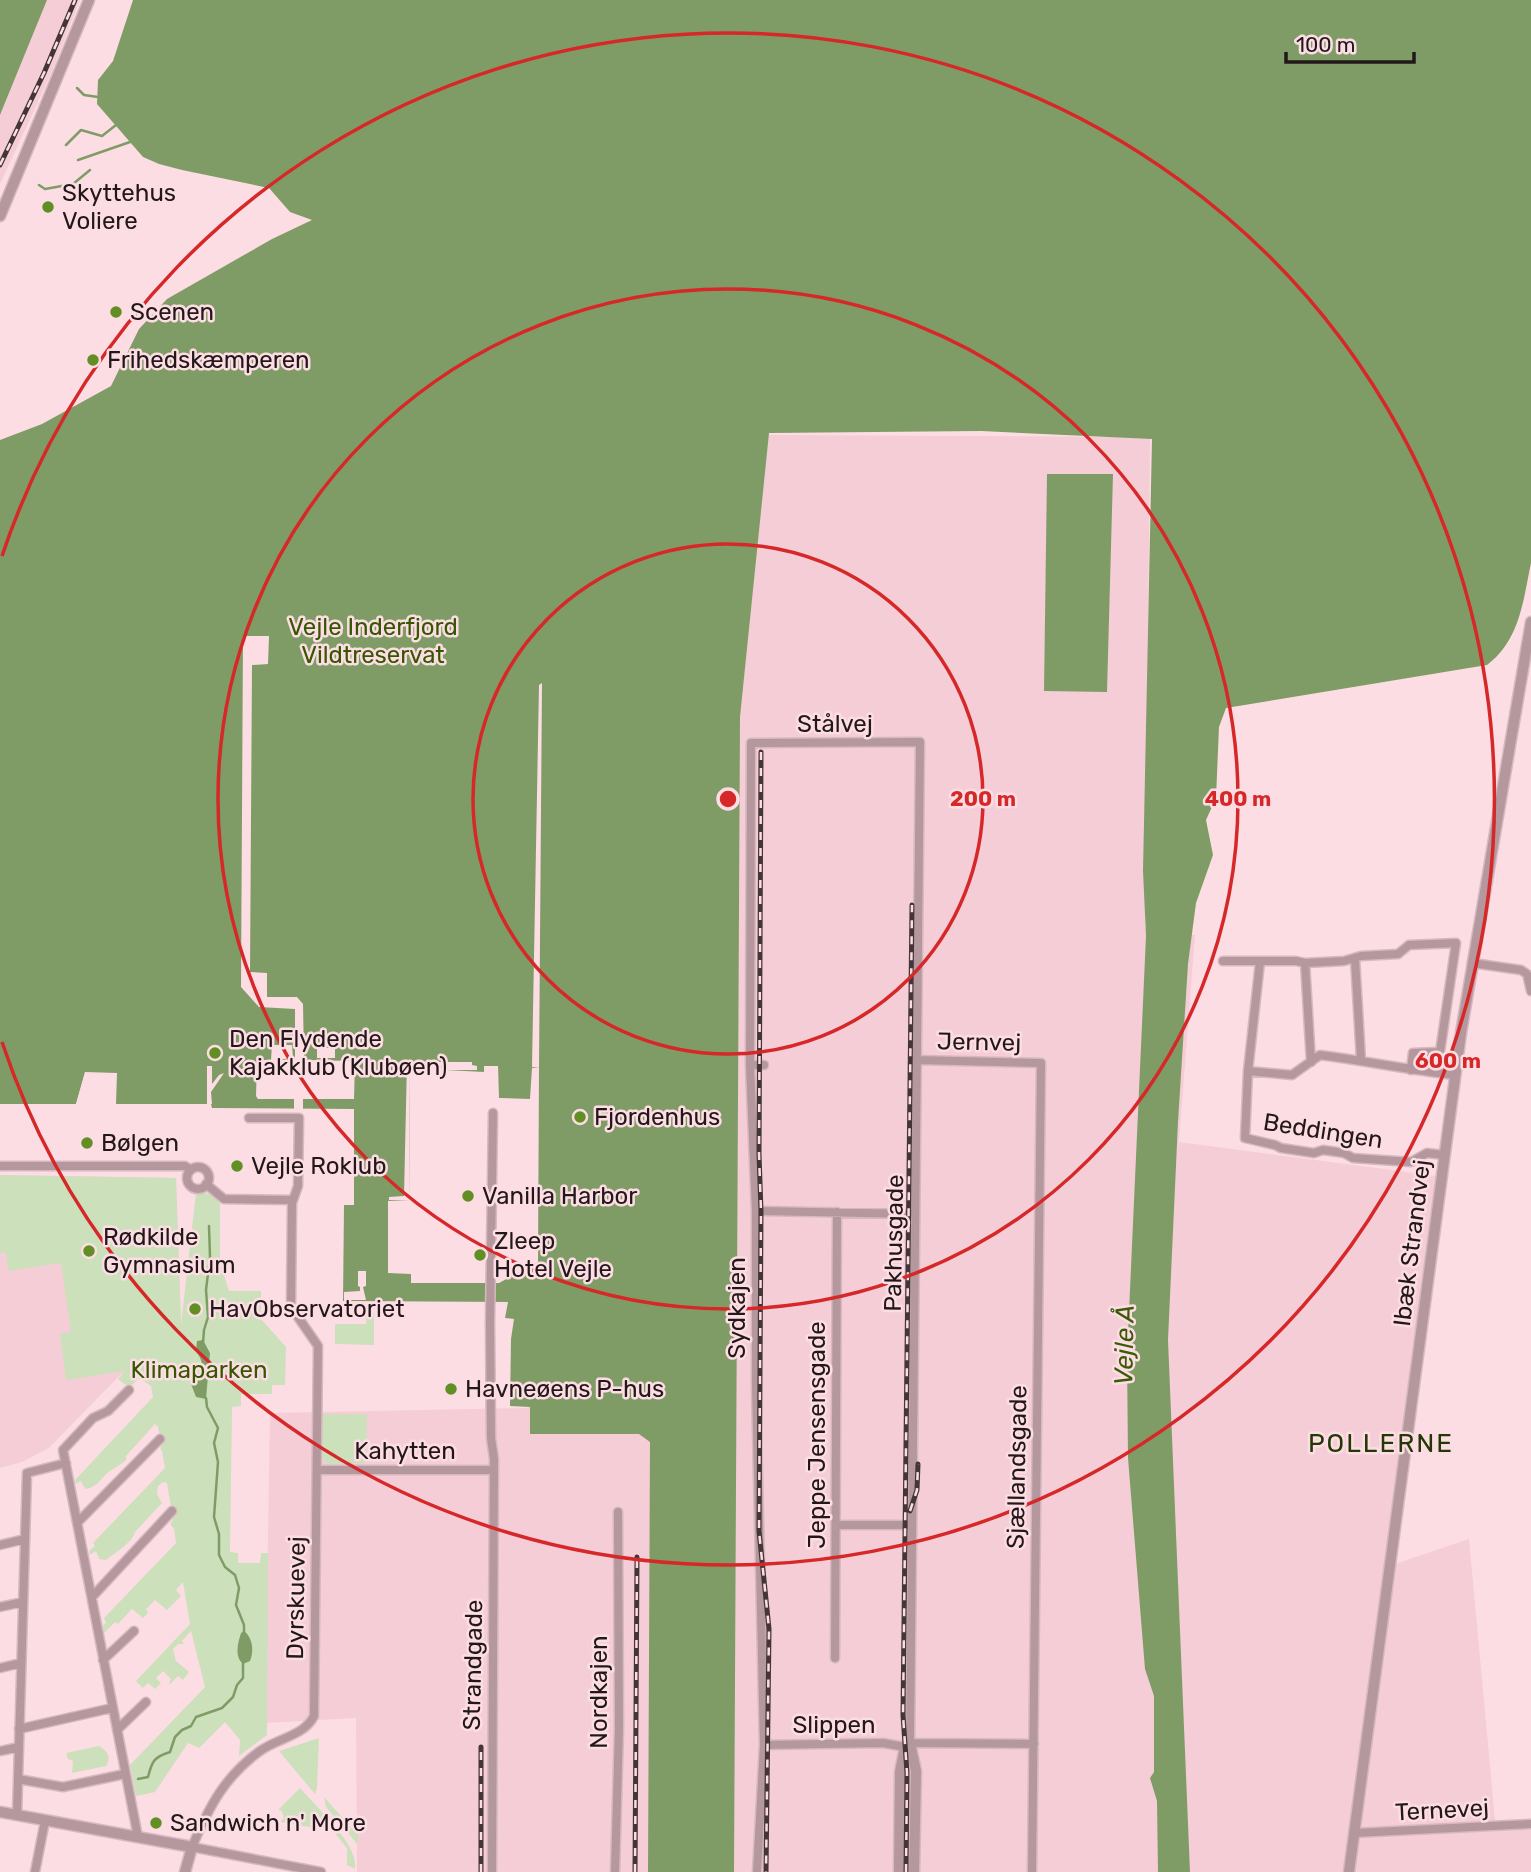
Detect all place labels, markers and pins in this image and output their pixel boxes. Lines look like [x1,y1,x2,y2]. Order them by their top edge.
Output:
place label: Skyttehus Voliere [62,179,176,235]
marker: Skyttehus Voliere [40,199,56,215]
place label: Scenen [130,298,214,326]
marker: Scenen [108,304,124,320]
place label: Frihedskæmperen [107,346,310,374]
marker: Frihedskæmperen [85,352,101,368]
centre of rings [716,787,740,811]
place label: Den Flydende Kajakklub (Klubøen) [229,1025,447,1081]
marker: Den Flydende Kajakklub (Klubøen) [207,1045,223,1061]
place label: Fjordenhus [594,1103,720,1131]
marker: Fjordenhus [572,1109,588,1125]
place label: Bølgen [101,1129,179,1157]
marker: Bølgen [79,1135,95,1151]
place label: Vejle Roklub [251,1152,386,1180]
marker: Vejle Roklub [229,1158,245,1174]
place label: Vanilla Harbor [482,1182,637,1210]
marker: Vanilla Harbor [460,1188,476,1204]
place label: Rødkilde Gymnasium [103,1223,236,1279]
place label: Zleep Hotel Vejle [494,1227,612,1283]
marker: Rødkilde Gymnasium [81,1243,97,1259]
marker: Zleep Hotel Vejle [472,1247,488,1263]
place label: HavObservatoriet [209,1295,405,1323]
marker: HavObservatoriet [187,1301,203,1317]
place label: Havneøens P-hus [465,1375,664,1403]
marker: Havneøens P-hus [443,1381,459,1397]
place label: Sandwich n' More [170,1809,366,1837]
marker: Sandwich n' More [148,1815,164,1831]

